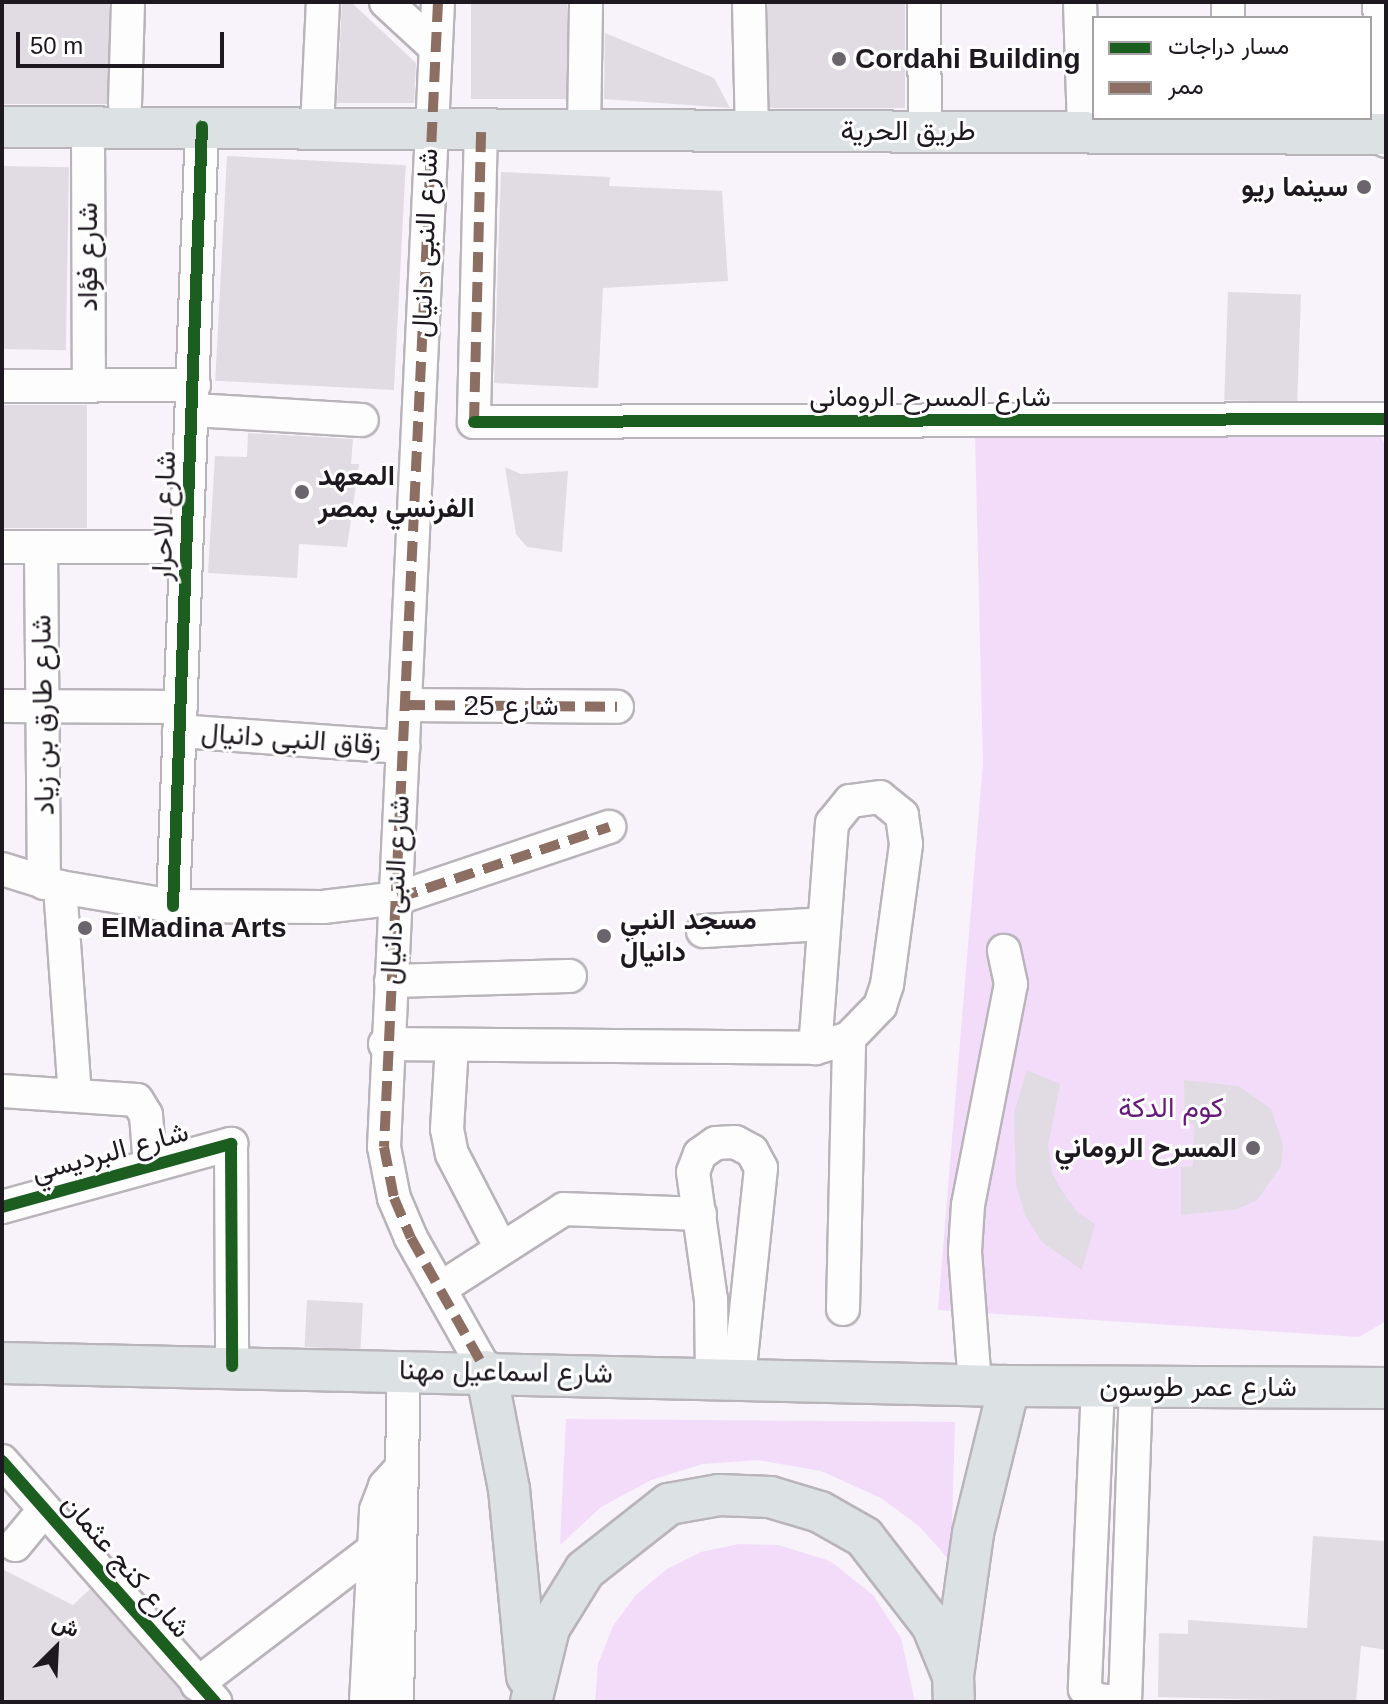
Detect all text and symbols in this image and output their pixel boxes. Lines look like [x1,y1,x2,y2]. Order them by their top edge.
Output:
scale bar [20,16,228,66]
legend [1092,16,1372,120]
text: 50 m [30,32,83,59]
text: مسار دراجات [1168,32,1289,59]
place label: Cordahi Building [855,42,1081,76]
marker: Cordahi Building [830,50,848,68]
text: ممر [1168,72,1204,99]
street label: طريق الحرية [841,114,975,148]
street label: شارع النبى دانيال [405,148,445,338]
place label: سينما ريو [1241,170,1348,204]
marker: سينما ريو [1355,178,1373,196]
street label: شارع فؤاد [71,202,105,312]
street label: شارع المسرح الرومانى [809,380,1051,414]
street label: شارع الاحرار [145,450,183,582]
place label: المعهد الفرنسي بمصر [318,459,475,525]
marker: المعهد الفرنسي بمصر [293,483,311,501]
street label: شارع طارق بن زياد [24,614,62,816]
street label: شارع 25 [463,689,559,723]
street label: زقاق النبى دانيال [200,716,382,762]
street label: شارع النبى دانيال [373,794,417,986]
place label: مسجد النبي دانيال [620,903,757,969]
place label: ElMadina Arts [101,911,288,945]
marker: ElMadina Arts [76,919,94,937]
marker: مسجد النبي دانيال [595,927,613,945]
park label: كوم الدكة [1118,1091,1224,1125]
street label: شارع البرديسي [28,1115,192,1189]
place label: المسرح الروماني [1054,1131,1237,1165]
marker: المسرح الروماني [1244,1139,1262,1157]
street label: شارع اسماعيل مهنا [399,1353,613,1391]
street label: شارع عمر طوسون [1099,1370,1297,1404]
street label: شارع كنج عثمان [54,1487,198,1645]
north arrow [16,1608,96,1688]

